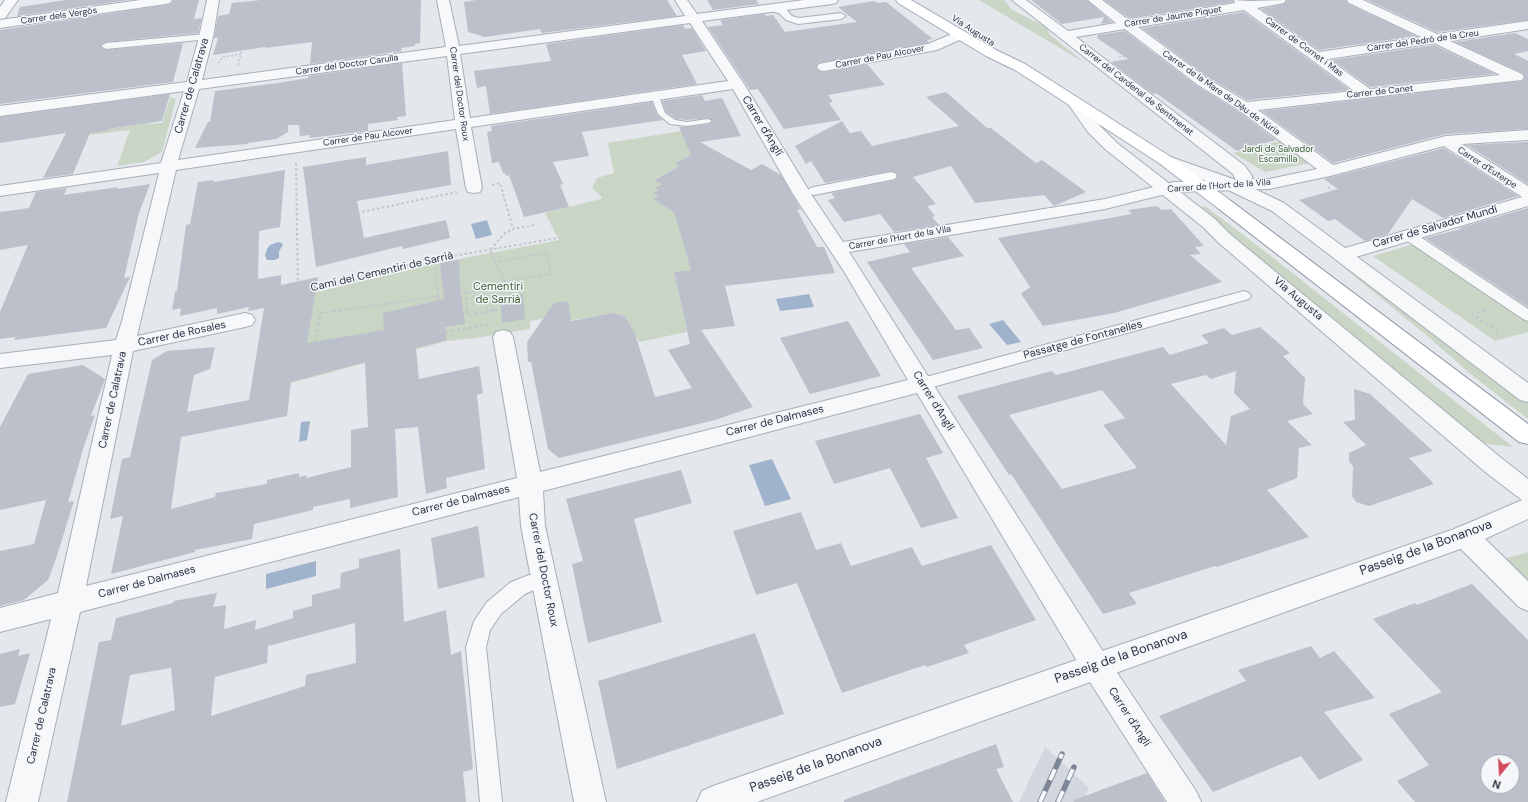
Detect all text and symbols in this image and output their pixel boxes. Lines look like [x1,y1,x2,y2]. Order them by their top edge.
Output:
street label: Carrer de Jaume Piquet [1123,4,1223,30]
street label: Carrer dels Vergós [20,5,98,27]
street label: Via Augusta [949,13,997,49]
street label: Carrer de Cornet i Mas [1263,15,1345,79]
street label: Carrer del Pedró de la Creu [1366,28,1480,54]
street label: Carrer de Calatrava [172,37,212,135]
street label: Carrer del Cardenal de Sentmenat [1077,42,1195,138]
street label: Carrer de Pau Alcover [835,43,925,71]
street label: Carrer del Doctor Roux [447,46,471,142]
street label: Carrer de la Mare de Déu de Núria [1160,48,1282,138]
street label: Carrer del Doctor Carulla [295,52,399,78]
street label: Carrer de Canet [1346,83,1414,101]
street label: Carrer d'Anglí [739,94,785,158]
street label: Carrer de Pau Alcover [322,125,414,149]
park label: Jardí de Salvador Escamilla [1242,145,1314,166]
street label: Carrer d'Euterpe [1455,145,1519,191]
street label: Carrer de l'Hort de la Vila [1167,177,1271,195]
street label: Carrer de Salvador Mundí [1371,203,1499,251]
street label: Carrer de l'Hort de la Vila [848,224,952,252]
street label: Camí del Cementiri de Sarrià [309,249,455,295]
street label: Via Augusta [1271,275,1325,323]
park label: Cementiri de Sarrià [473,280,523,306]
street label: Carrer de Rosales [137,318,227,350]
street label: Passatge de Fontanelles [1022,318,1144,362]
street label: Carrer de Calatrava [96,350,130,450]
street label: Carrer d'Anglí [909,369,957,433]
street label: Carrer de Dalmases [725,402,825,440]
street label: Carrer de Dalmases [411,482,511,520]
street label: Carrer del Doctor Roux [525,512,561,628]
street label: Passeig de la Bonanova [1358,517,1494,579]
street label: Carrer de Dalmases [97,563,197,601]
street label: Passeig de la Bonanova [1052,627,1190,687]
street label: Carrer de Calatrava [24,666,60,766]
street label: Carrer d'Anglí [1105,685,1153,749]
street label: Passeig de la Bonanova [748,734,884,796]
north arrow [1480,754,1520,794]
text: N [1491,777,1503,792]

